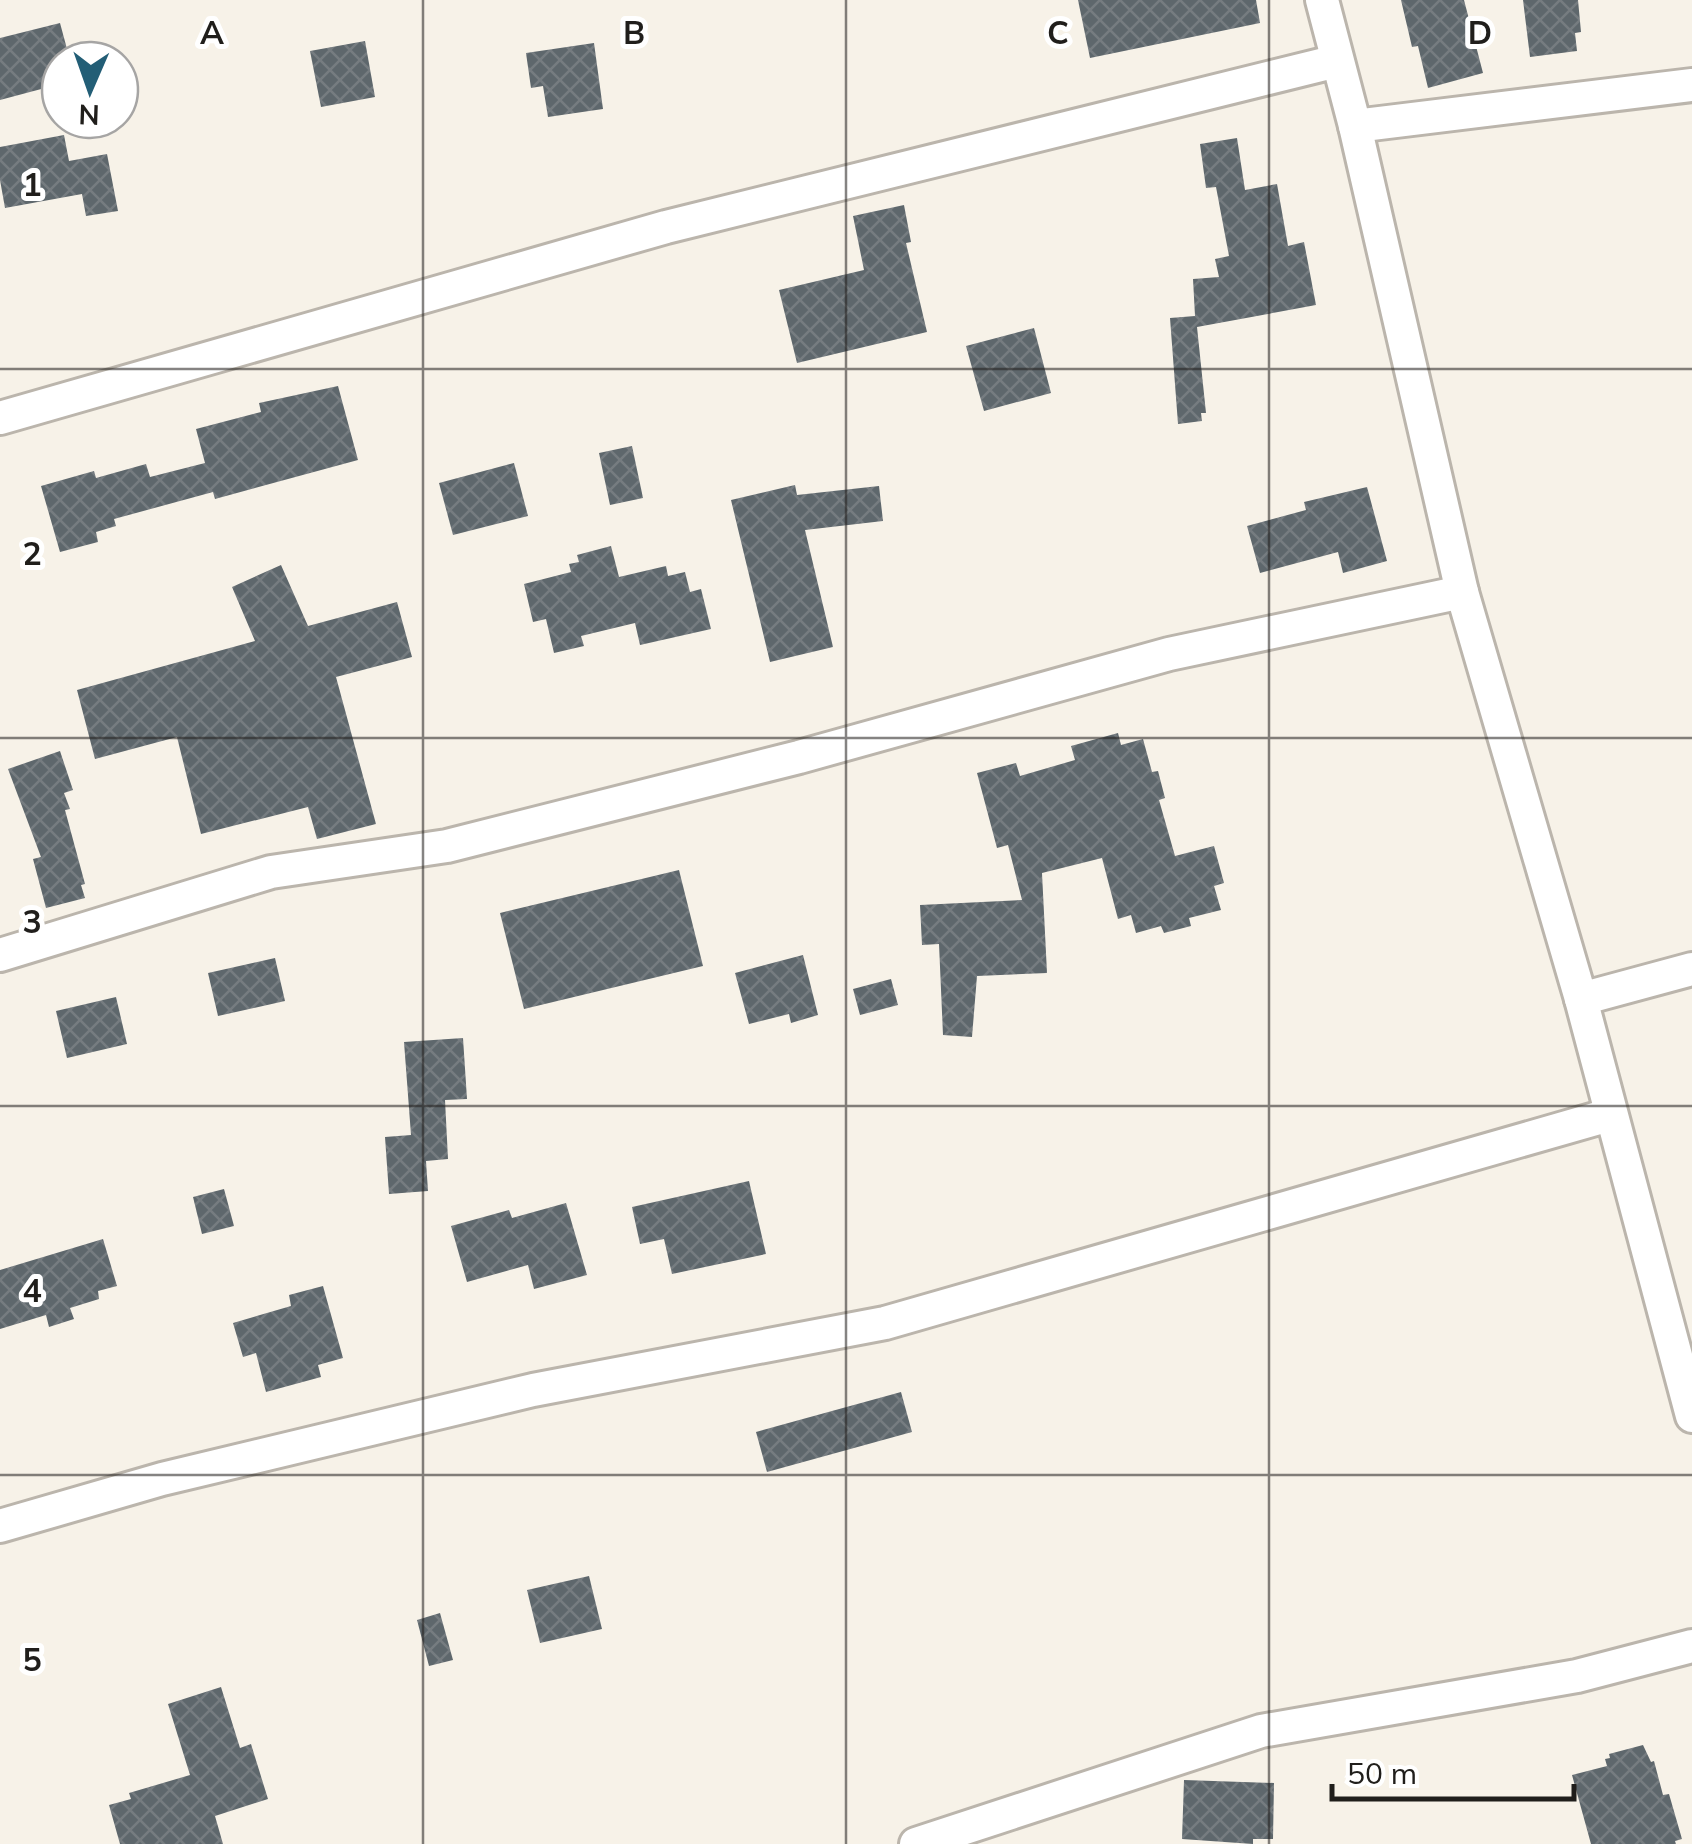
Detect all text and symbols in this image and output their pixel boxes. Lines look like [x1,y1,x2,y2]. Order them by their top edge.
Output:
text: A [200,12,224,52]
text: B [623,12,645,52]
text: C [1047,12,1069,52]
text: D [1468,12,1492,52]
north arrow [40,40,140,140]
text: N [78,98,100,133]
text: 1 [22,164,42,204]
text: 2 [22,533,42,573]
text: 3 [22,901,42,941]
text: 4 [22,1270,42,1310]
text: 5 [22,1639,42,1679]
scale bar [1332,1739,1574,1801]
text: 50 m [1347,1754,1417,1792]

